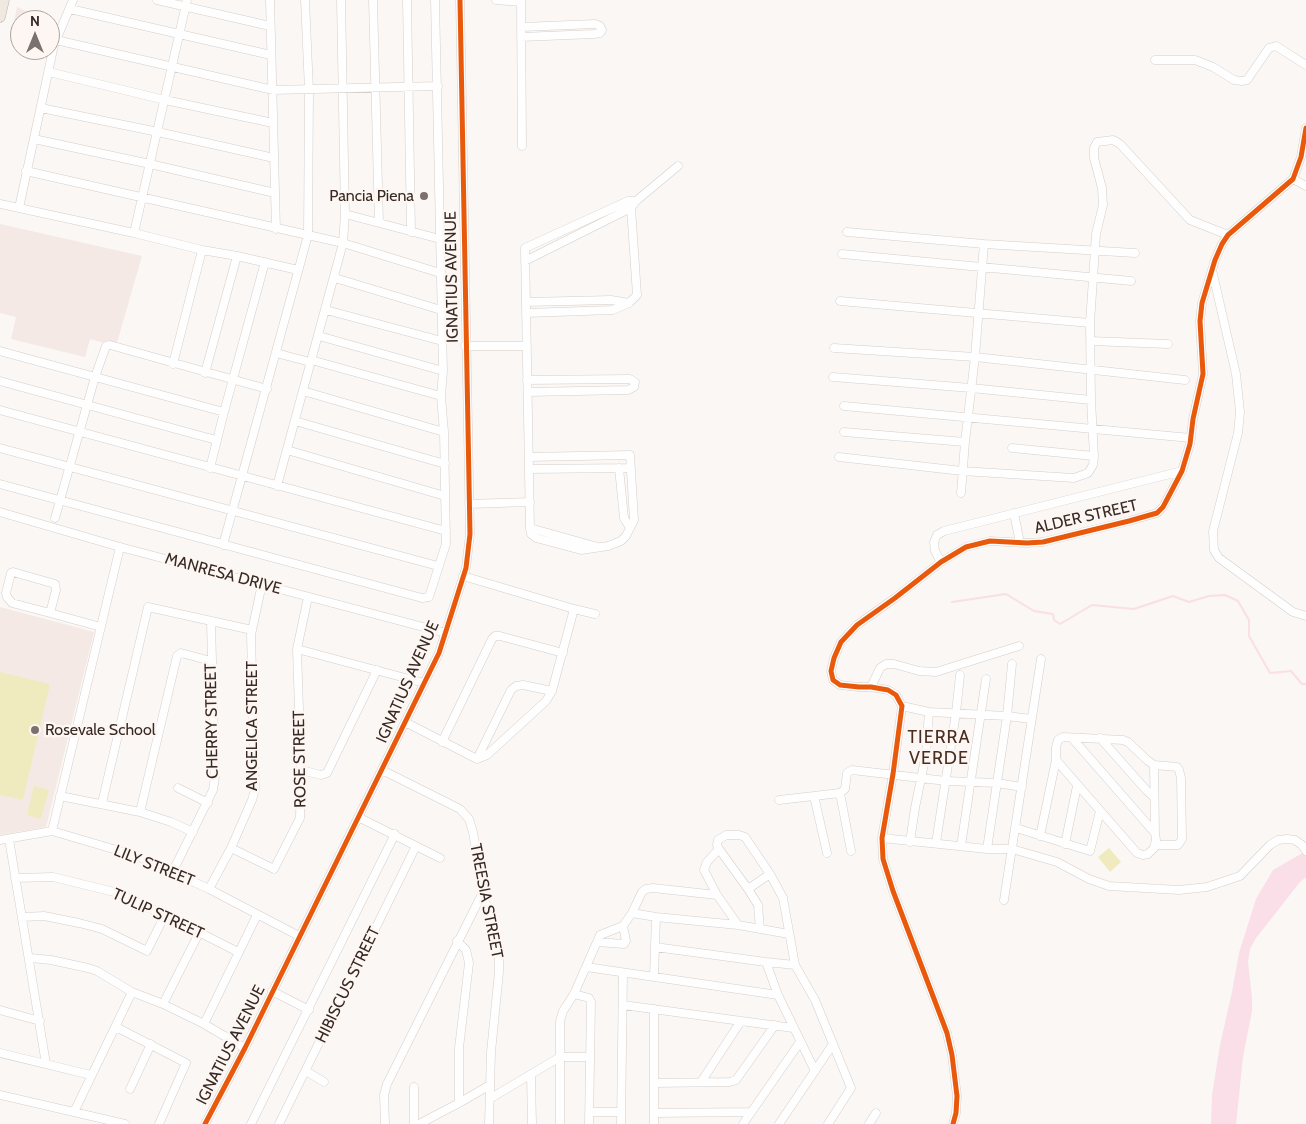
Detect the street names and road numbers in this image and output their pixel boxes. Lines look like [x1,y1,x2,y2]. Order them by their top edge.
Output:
street label: IGNATIUS AVENUE [441,211,463,343]
street label: ALDER STREET [1032,496,1140,538]
street label: MANRESA DRIVE [163,549,283,599]
street label: IGNATIUS AVENUE [372,618,444,746]
street label: ANGELICA STREET [242,661,262,791]
street label: CHERRY STREET [201,663,223,779]
street label: ROSE STREET [290,710,310,808]
street label: LILY STREET [111,841,197,891]
street label: TREESIA STREET [465,842,507,960]
street label: TULIP STREET [109,884,207,944]
street label: HIBISCUS STREET [312,924,384,1046]
street label: IGNATIUS AVENUE [193,982,269,1108]

